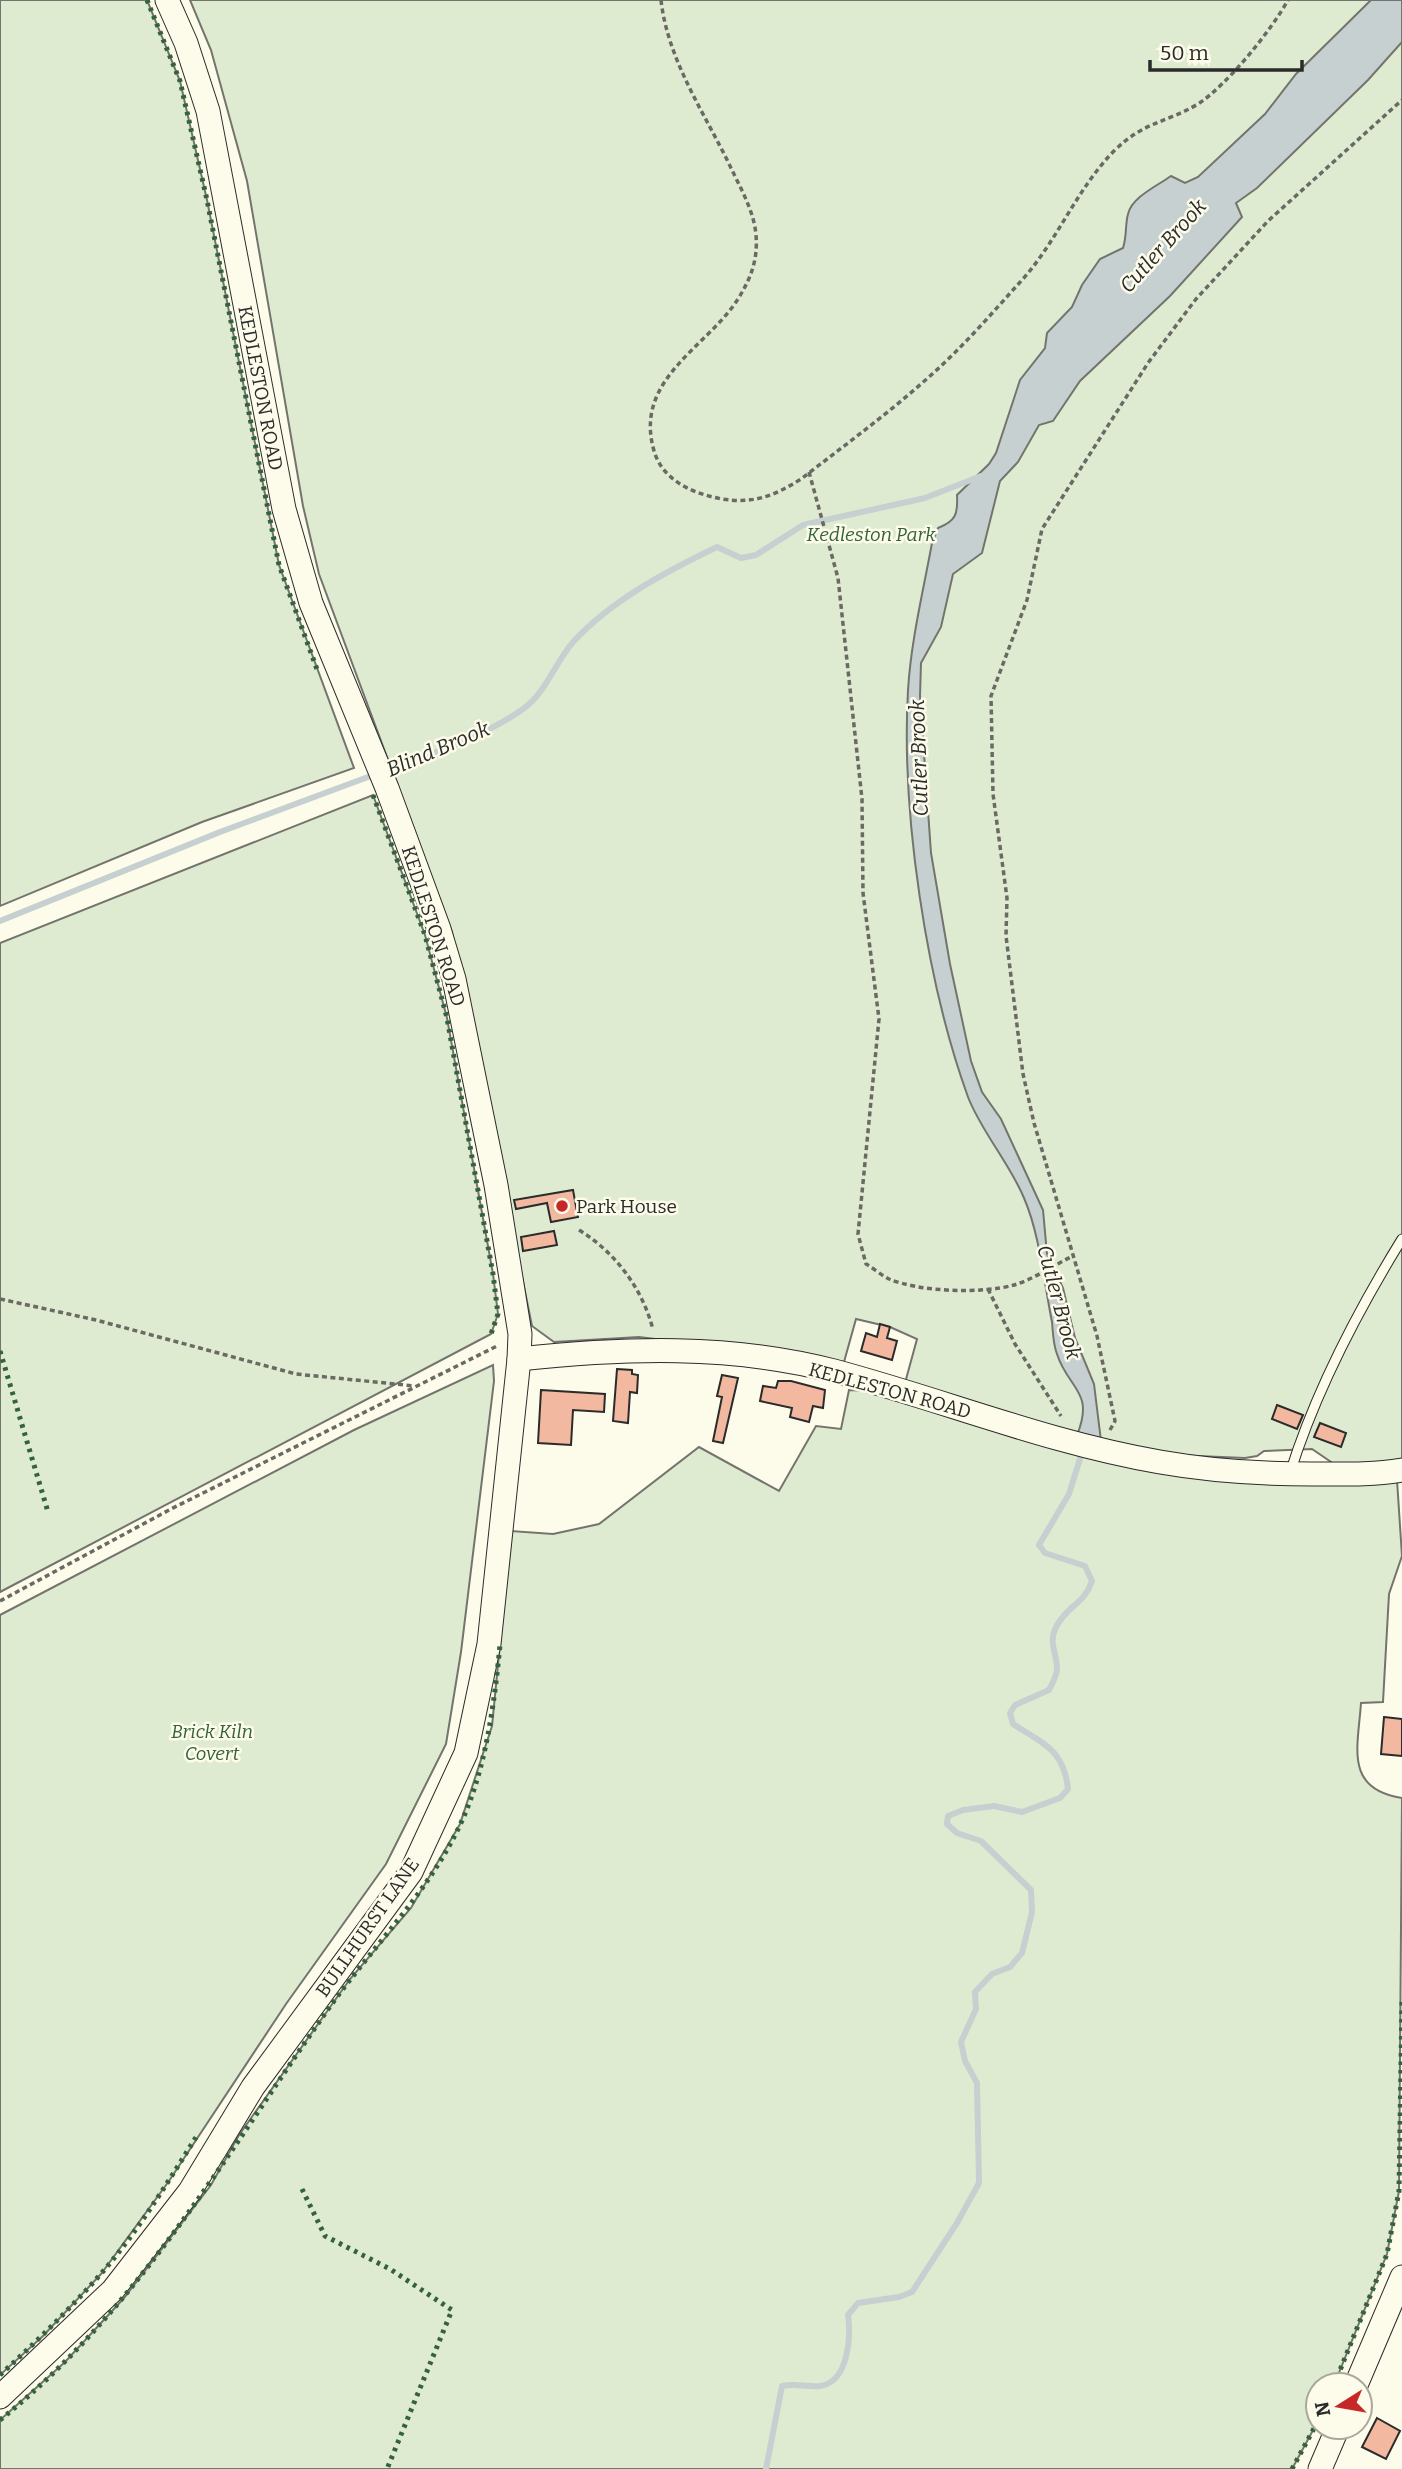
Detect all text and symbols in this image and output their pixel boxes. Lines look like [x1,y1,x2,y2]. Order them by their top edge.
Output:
scale bar [1150,28,1302,72]
text: 50 m [1160,40,1209,66]
water label: Cutler Brook [1114,193,1212,298]
street label: KEDLESTON ROAD [233,304,288,472]
park label: Kedleston Park [807,523,936,546]
water label: Cutler Brook [904,698,934,817]
water label: Blind Brook [382,715,494,782]
street label: KEDLESTON ROAD [397,843,470,1009]
place label: Park House [576,1195,677,1218]
marker: Park House [554,1198,570,1214]
water label: Cutler Brook [1031,1242,1087,1363]
street label: KEDLESTON ROAD [806,1358,974,1423]
park label: Brick Kiln Covert [171,1720,253,1765]
street label: BULLHURST LANE [311,1853,424,2001]
north arrow [1304,2371,1374,2441]
text: N [1310,2399,1335,2419]

